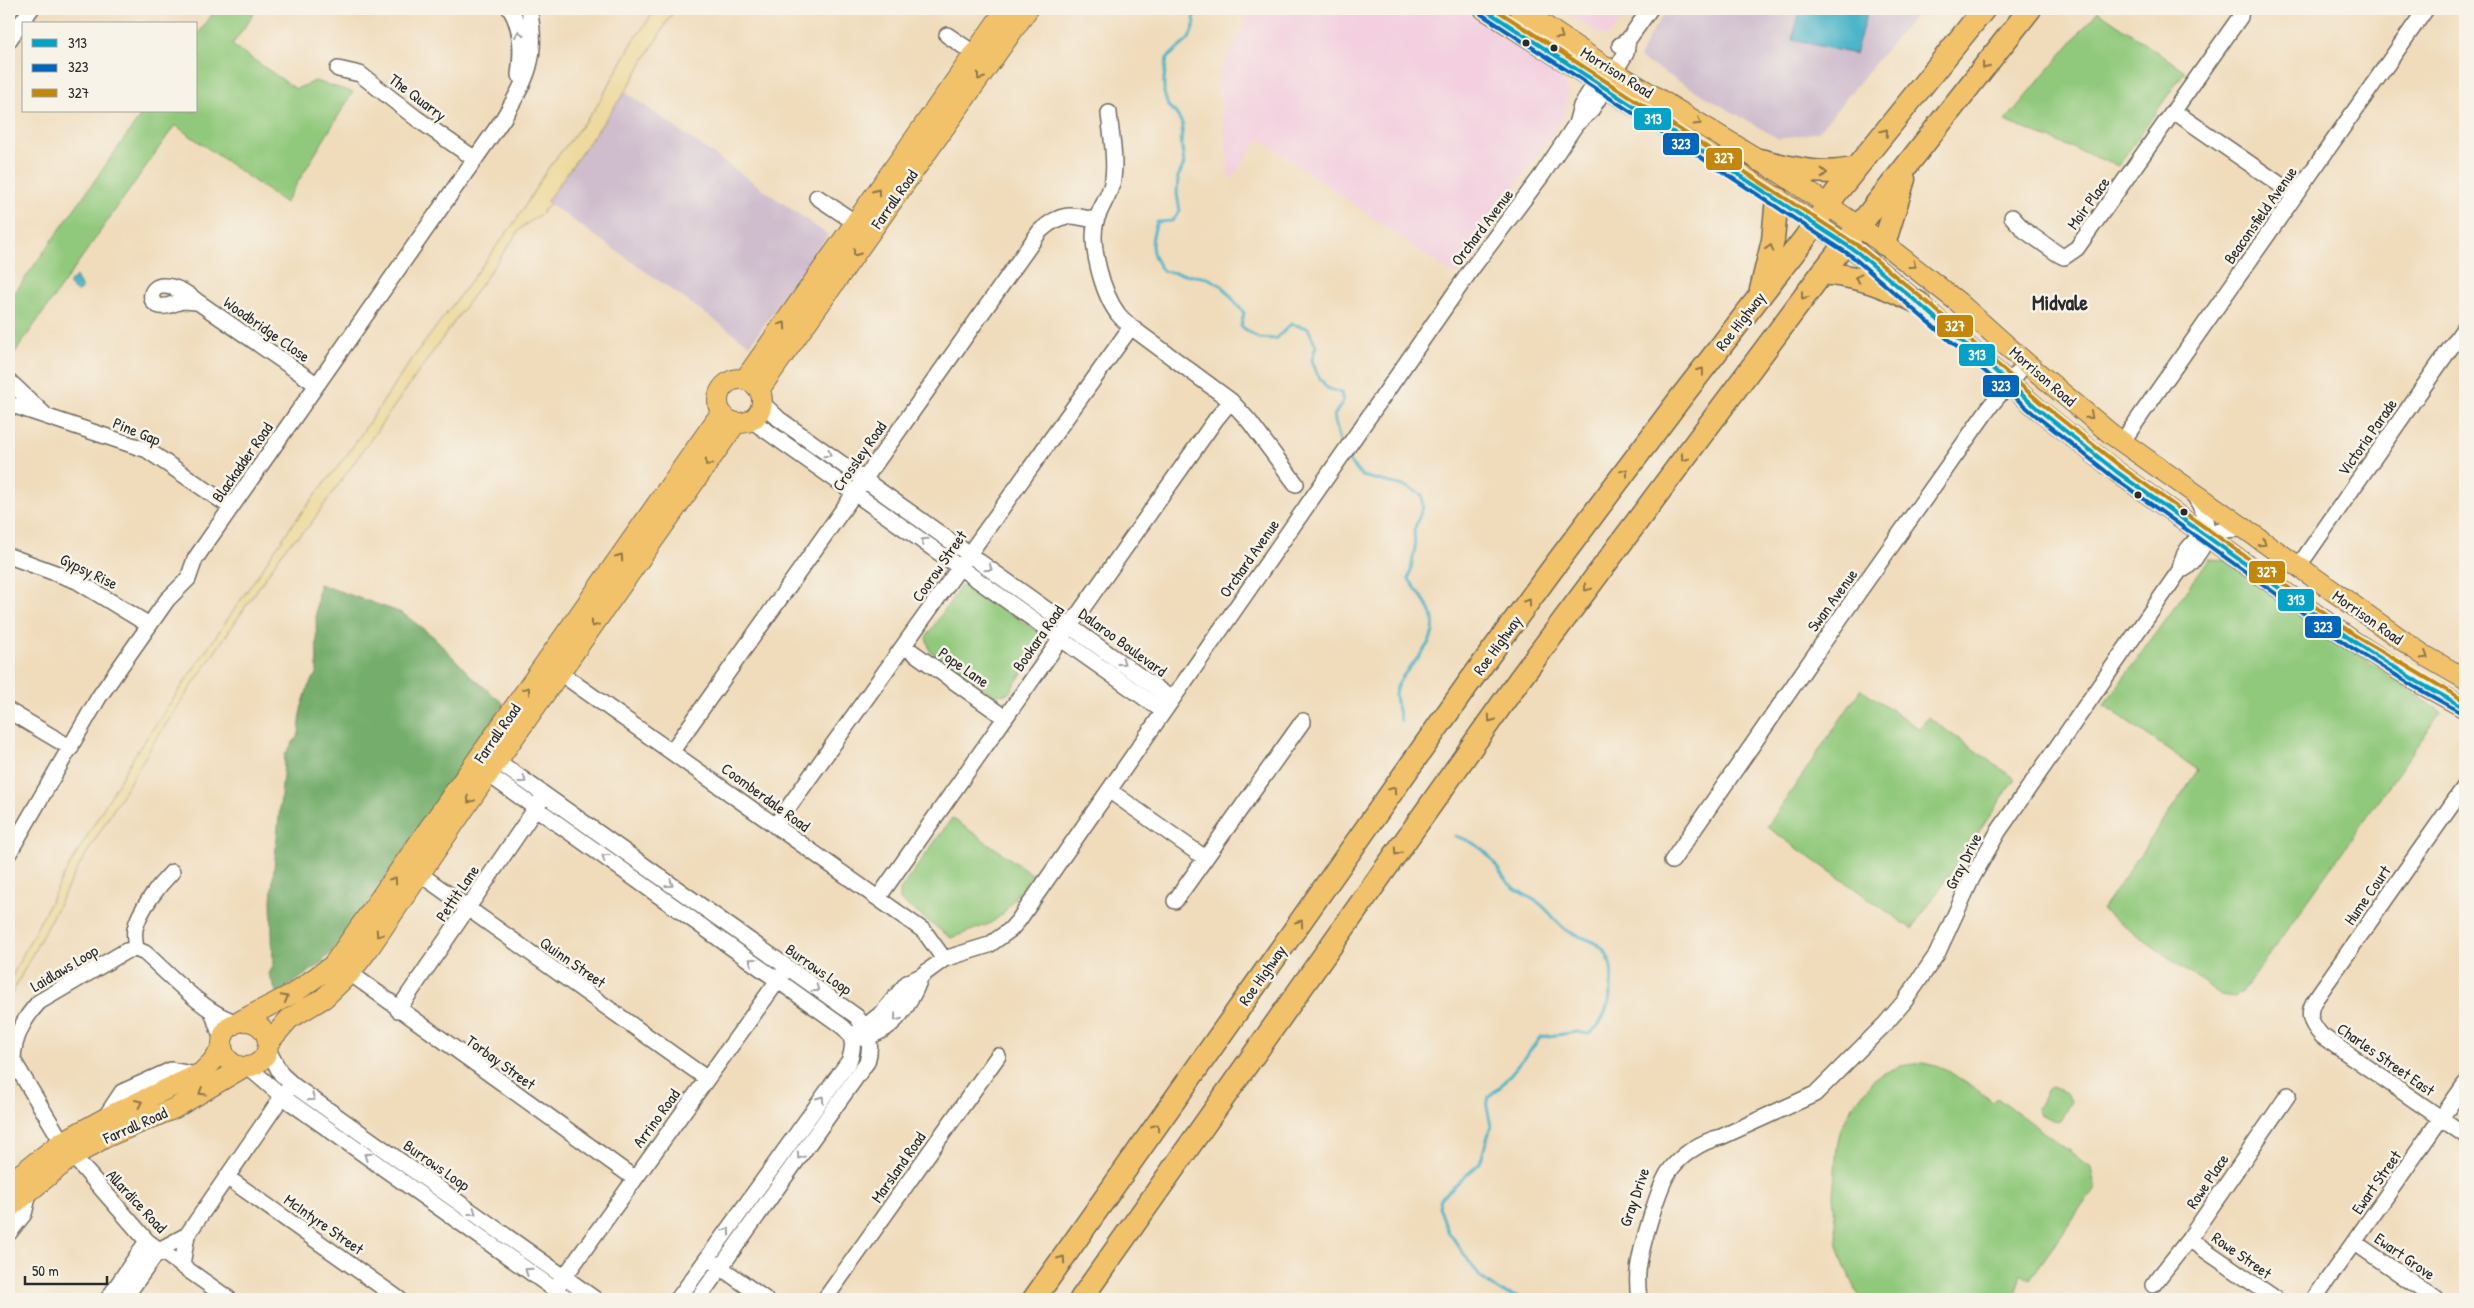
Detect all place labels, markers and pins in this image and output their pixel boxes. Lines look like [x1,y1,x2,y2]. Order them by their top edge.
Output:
unlabelled marker [1521,38,1531,48]
unlabelled marker [1549,43,1559,53]
unlabelled marker [2133,490,2143,500]
unlabelled marker [2179,507,2189,517]

